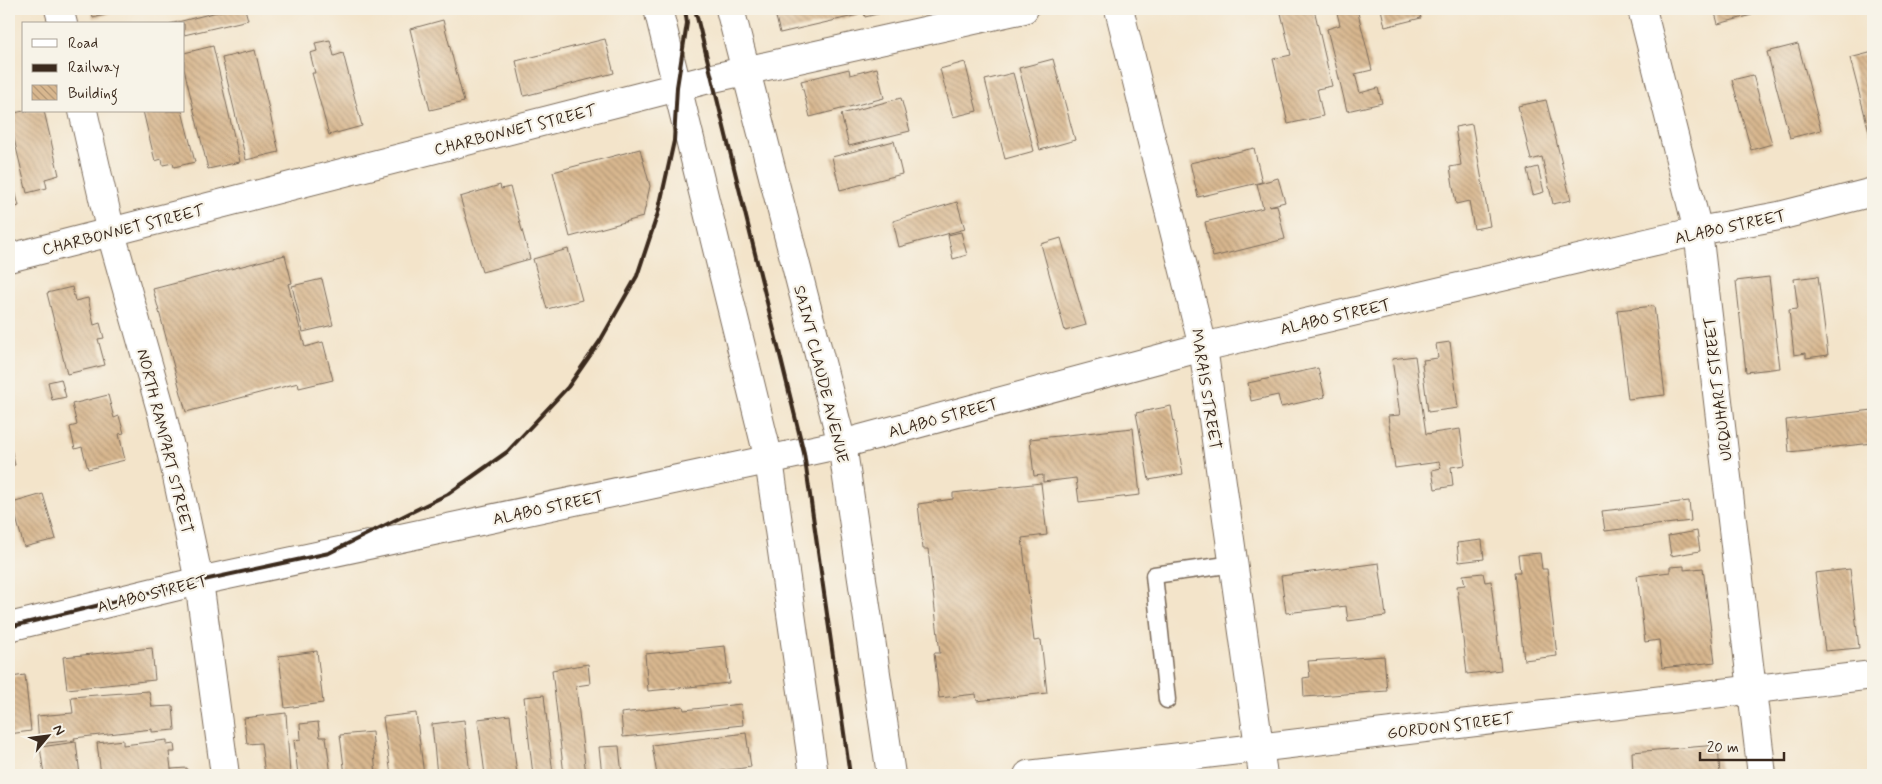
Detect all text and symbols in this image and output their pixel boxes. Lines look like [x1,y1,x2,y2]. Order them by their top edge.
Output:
legend [22,22,185,112]
text: Road [68,34,98,54]
text: Railway [68,58,120,78]
text: Building [68,84,118,105]
street label: CHARBONNET STREET [432,100,600,161]
street label: CHARBONNET STREET [40,200,208,261]
street label: ALABO STREET [1673,205,1788,249]
street label: SAINT CLAUDE AVENUE [788,283,853,465]
street label: ALABO STREET [1278,295,1393,340]
street label: URQUHART STREET [1699,315,1738,462]
street label: MARAIS STREET [1186,327,1225,451]
street label: NORTH RAMPART STREET [131,347,198,536]
street label: ALABO STREET [886,394,1001,443]
street label: ALABO STREET [491,486,606,530]
street label: ALABO STREET [95,571,210,618]
street label: GORDON STREET [1386,708,1516,745]
north arrow [22,712,72,762]
text: N [48,722,69,739]
scale bar [1700,729,1783,761]
text: 20 m [1707,738,1739,758]

